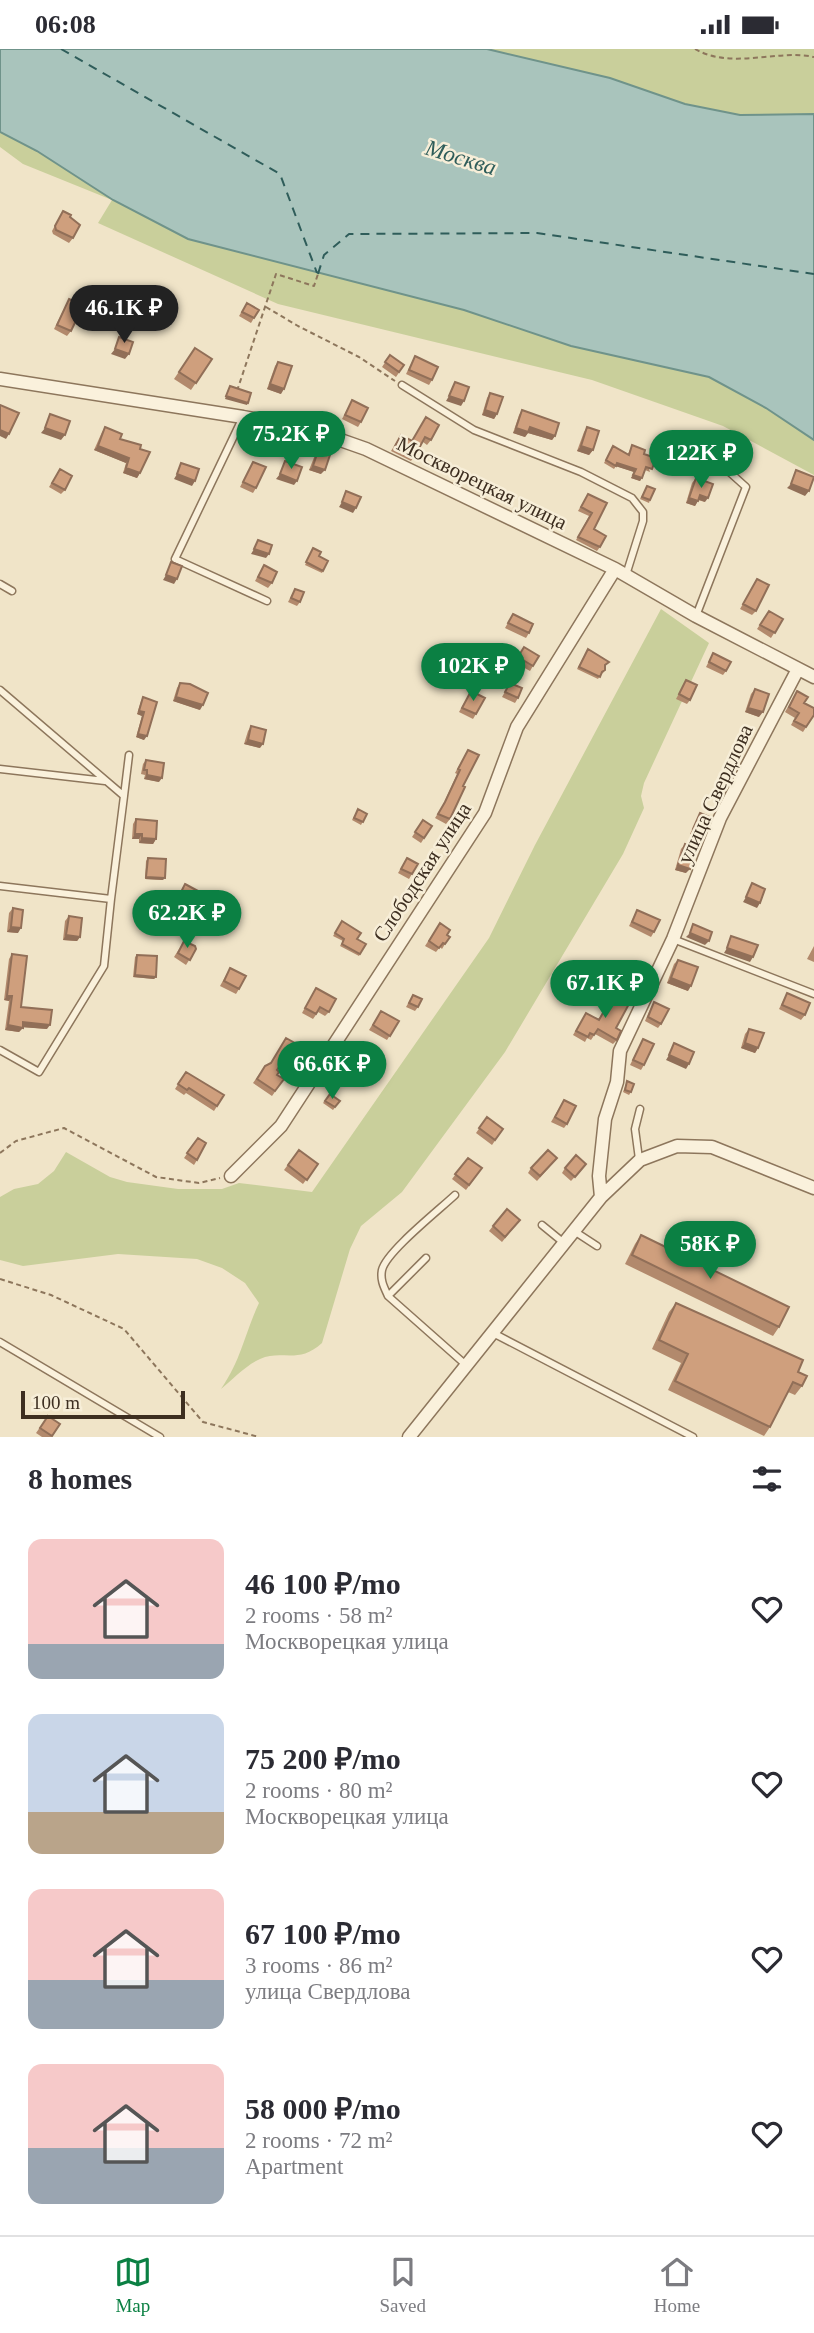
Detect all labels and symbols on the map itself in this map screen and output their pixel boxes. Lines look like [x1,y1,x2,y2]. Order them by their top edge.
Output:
water label: Москва [422,135,499,180]
pin: 46.1K ₽ [59,285,189,345]
pin: 75.2K ₽ [226,411,356,471]
street label: Москворецкая улица [393,431,571,535]
pin: 122K ₽ [644,431,758,490]
pin: 102K ₽ [416,643,530,703]
street label: улица Свердлова [672,720,758,868]
street label: Слободская улица [368,797,476,946]
pin: 62.2K ₽ [122,891,252,950]
pin: 67.1K ₽ [540,961,670,1020]
pin: 66.6K ₽ [267,1041,397,1101]
pin: 58K ₽ [661,1221,759,1281]
scale bar [21,1388,186,1420]

